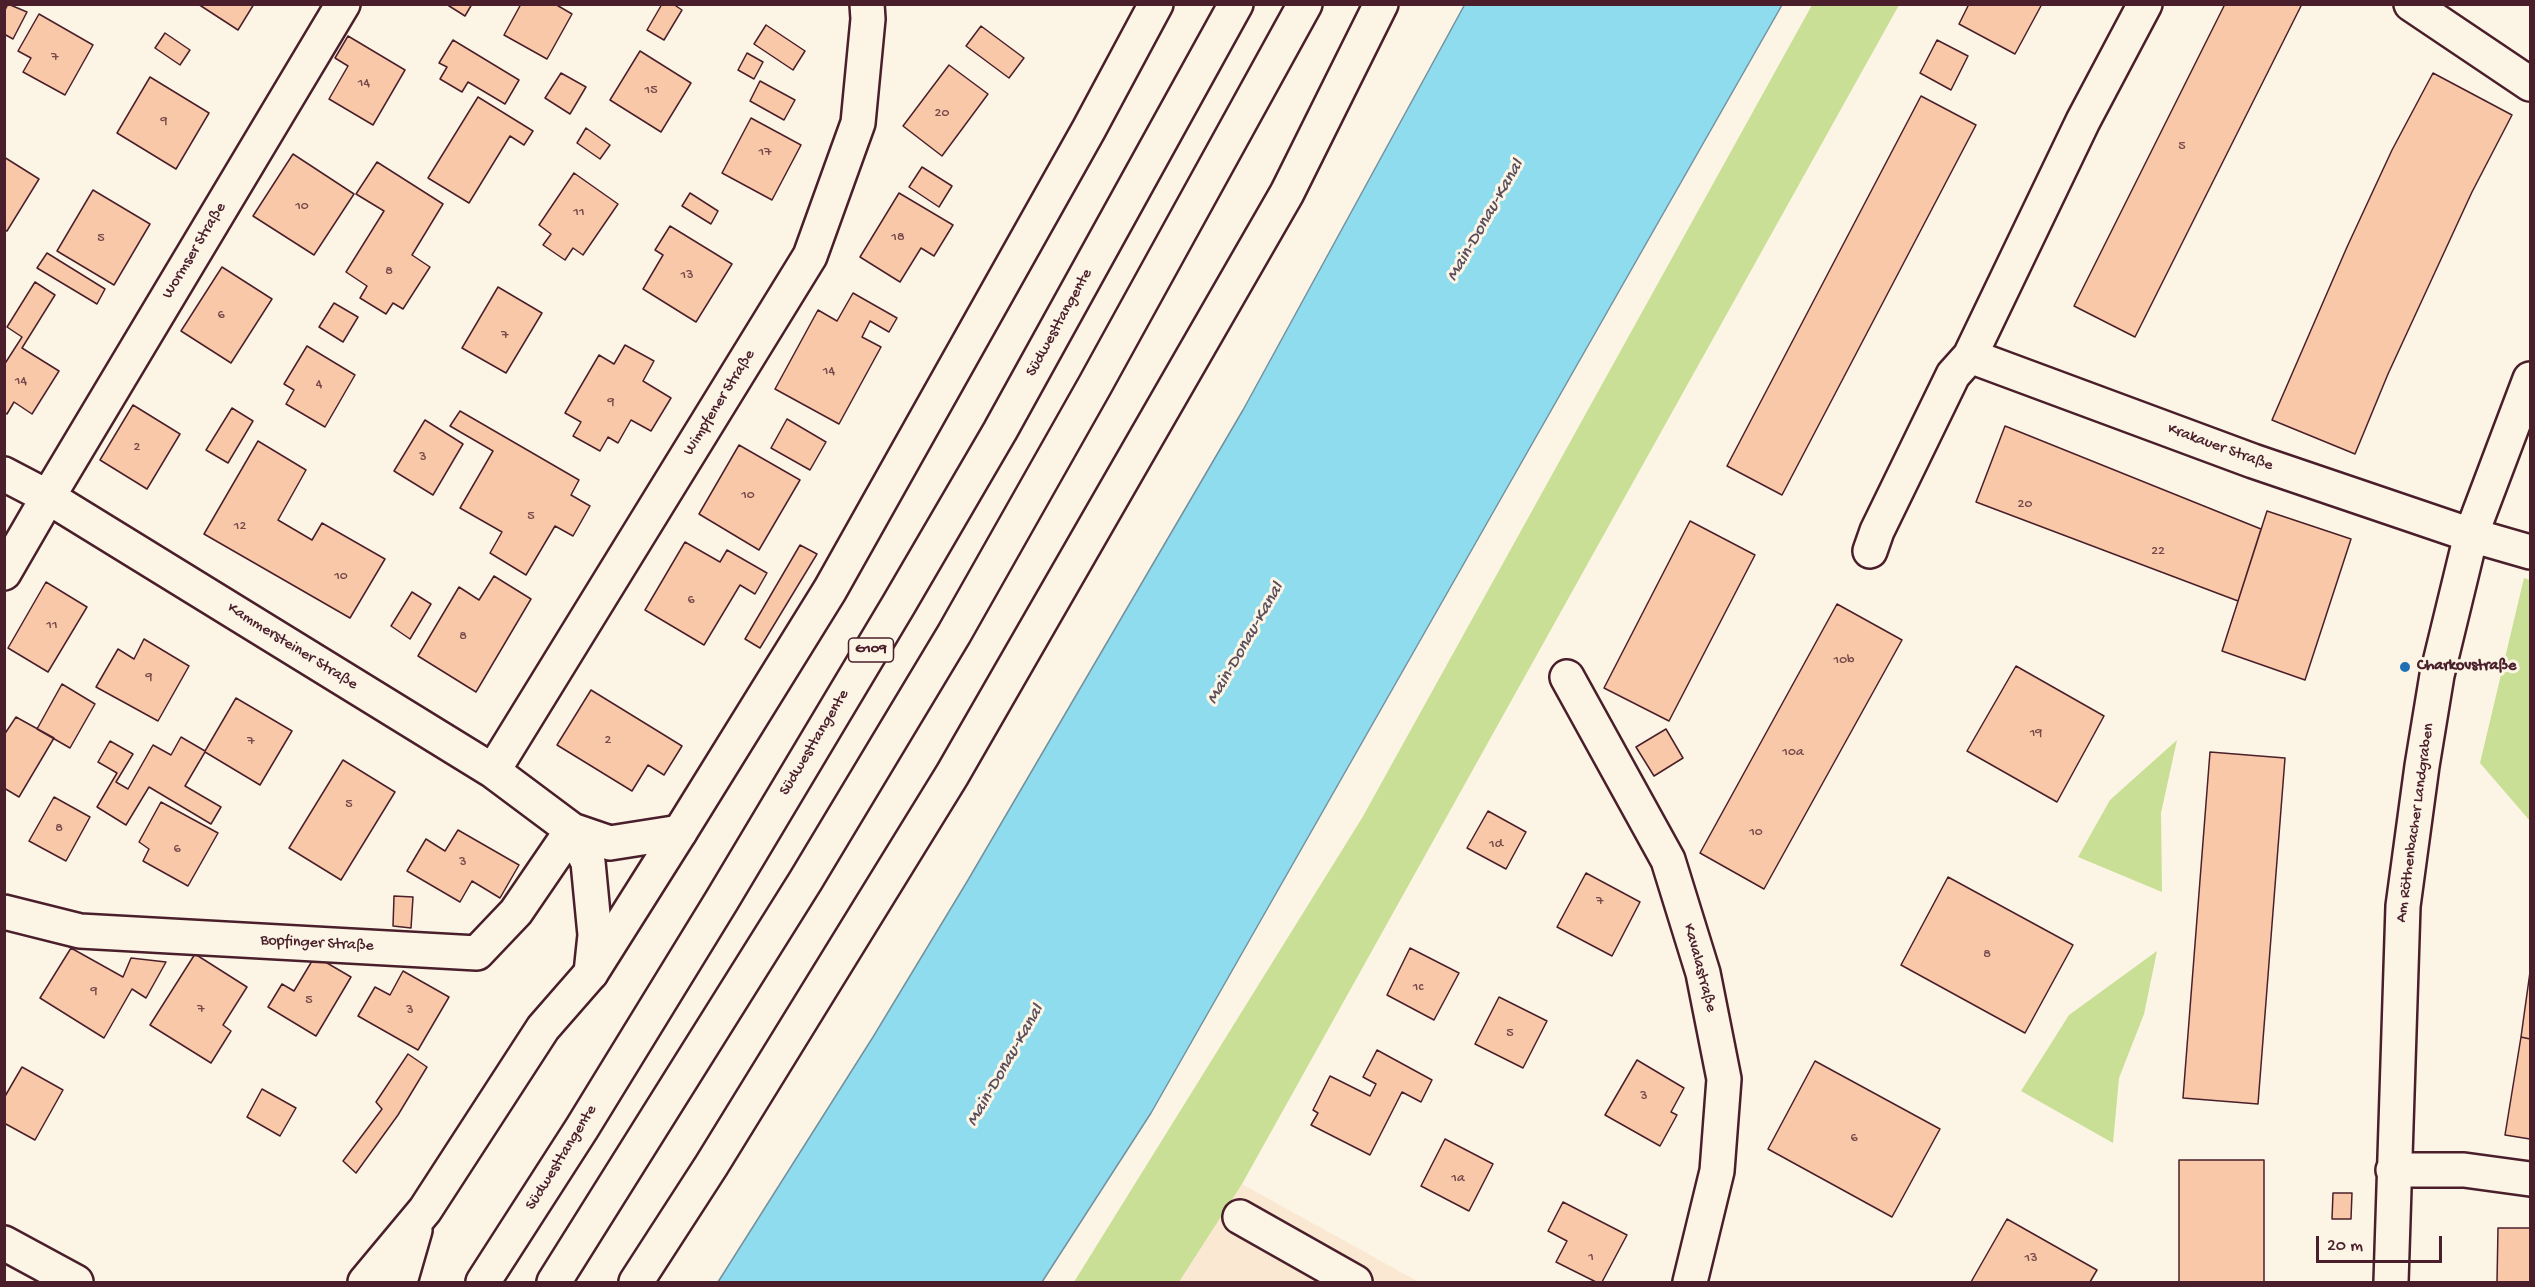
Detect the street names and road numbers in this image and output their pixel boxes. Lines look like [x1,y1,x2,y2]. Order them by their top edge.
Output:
street label: Wormser Straße [159,199,231,303]
street label: Südwesttangente [1022,266,1098,380]
street label: Wimpfener Straße [680,346,760,460]
street label: Krakauer Straße [2165,420,2275,476]
street label: Kammersteiner Straße [223,599,361,695]
road number: G109 [848,638,894,662]
street label: Südwesttangente [776,687,854,799]
street label: Am Röthenbacher Landgraben [2393,722,2439,924]
street label: Kavalastraße [1678,922,1720,1014]
street label: Bopfinger Straße [260,931,374,957]
street label: Südwesttangente [522,1102,602,1214]

